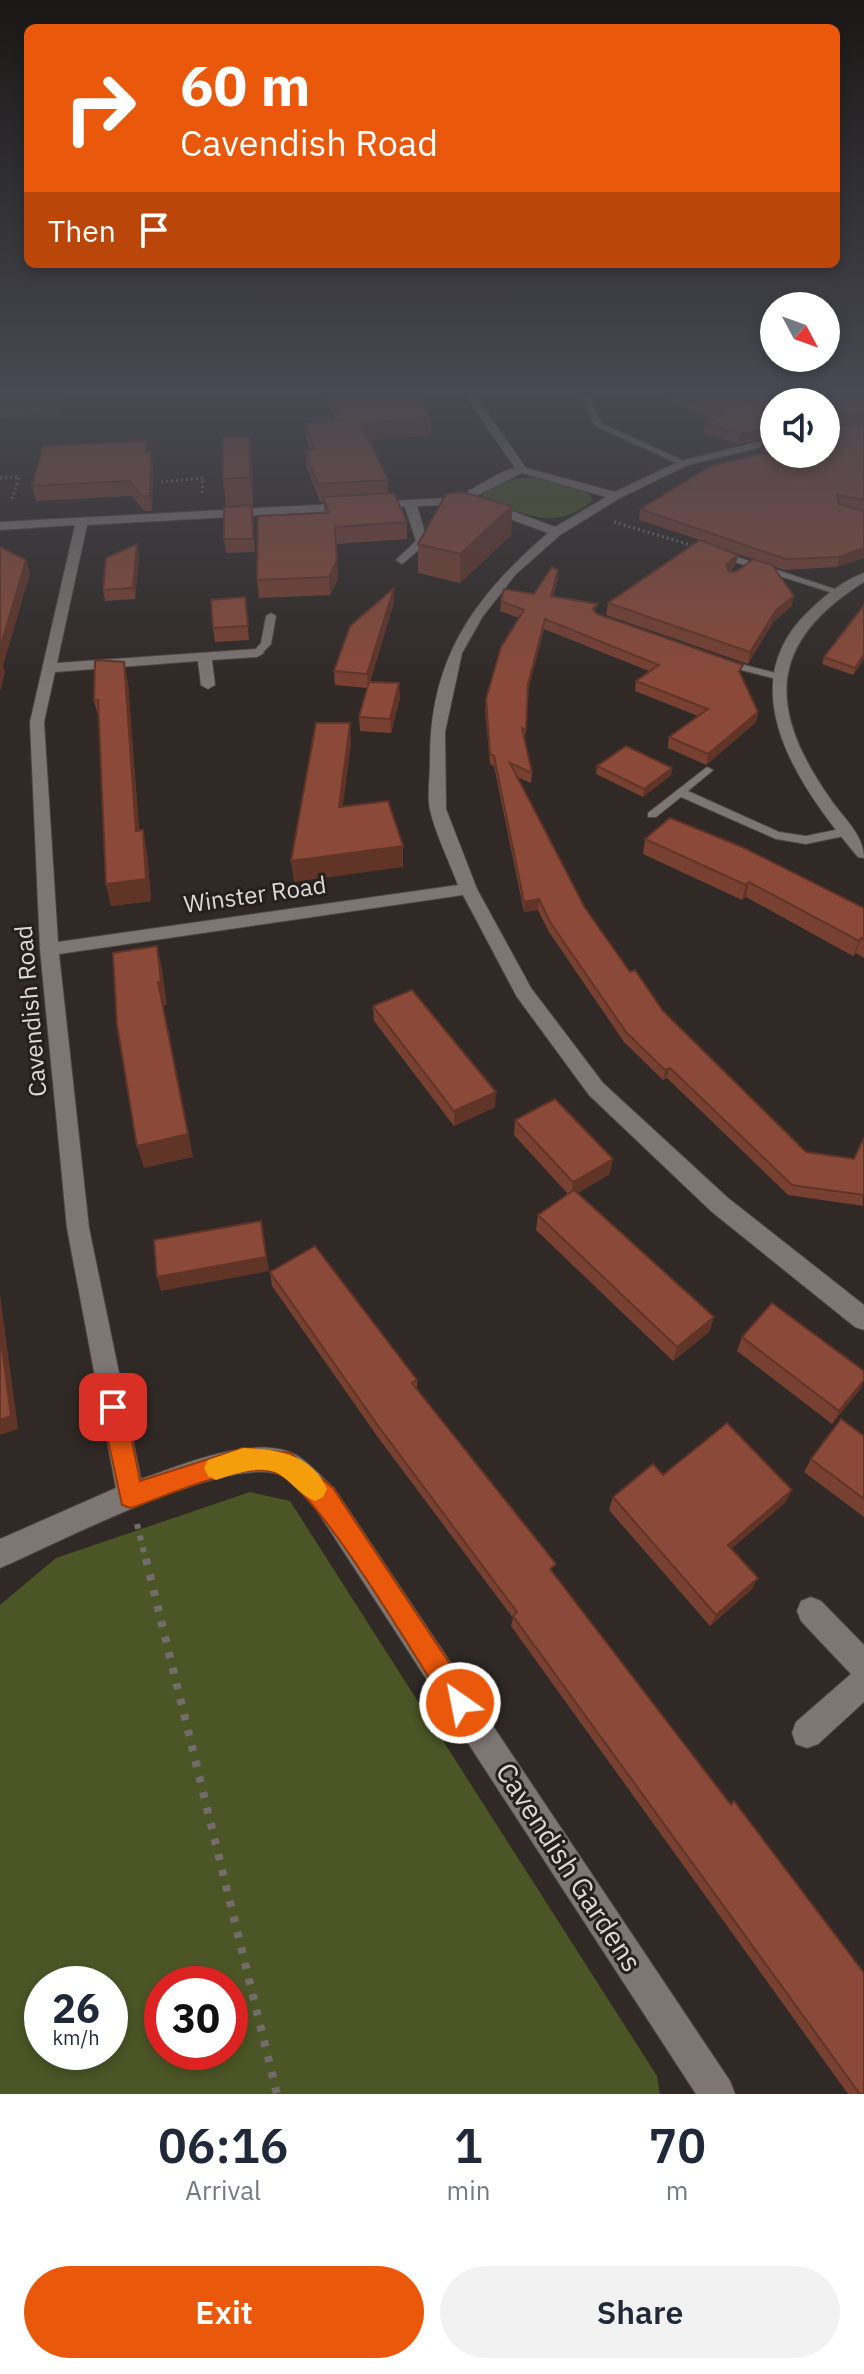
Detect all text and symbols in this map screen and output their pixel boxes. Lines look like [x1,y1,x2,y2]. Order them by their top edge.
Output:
text: 60 m [180,49,310,121]
icon: right [48,56,152,160]
text: Cavendish Road [180,119,438,166]
icon: arrive [132,208,176,252]
text: Then [48,211,116,250]
north arrow [760,292,840,372]
map controls [760,292,840,468]
button: sound [760,388,840,468]
street label: Winster Road [181,868,328,920]
street label: Cavendish Road [7,924,53,1098]
pin [79,1373,147,1441]
icon: arrive [91,1385,135,1429]
position arrow [418,1661,502,1745]
street label: Cavendish Gardens [488,1755,651,1978]
speed limit sign: 30 [144,1966,248,2070]
text: 26 [52,1982,100,2034]
text: km/h [52,2024,100,2051]
text: 06:16 [158,2114,288,2176]
text: 1 [454,2114,483,2176]
text: 70 [648,2114,706,2176]
text: Arrival [185,2173,261,2207]
text: min [446,2173,490,2207]
text: m [666,2173,689,2207]
button: Exit [24,2266,424,2358]
button: Share [440,2266,840,2358]

